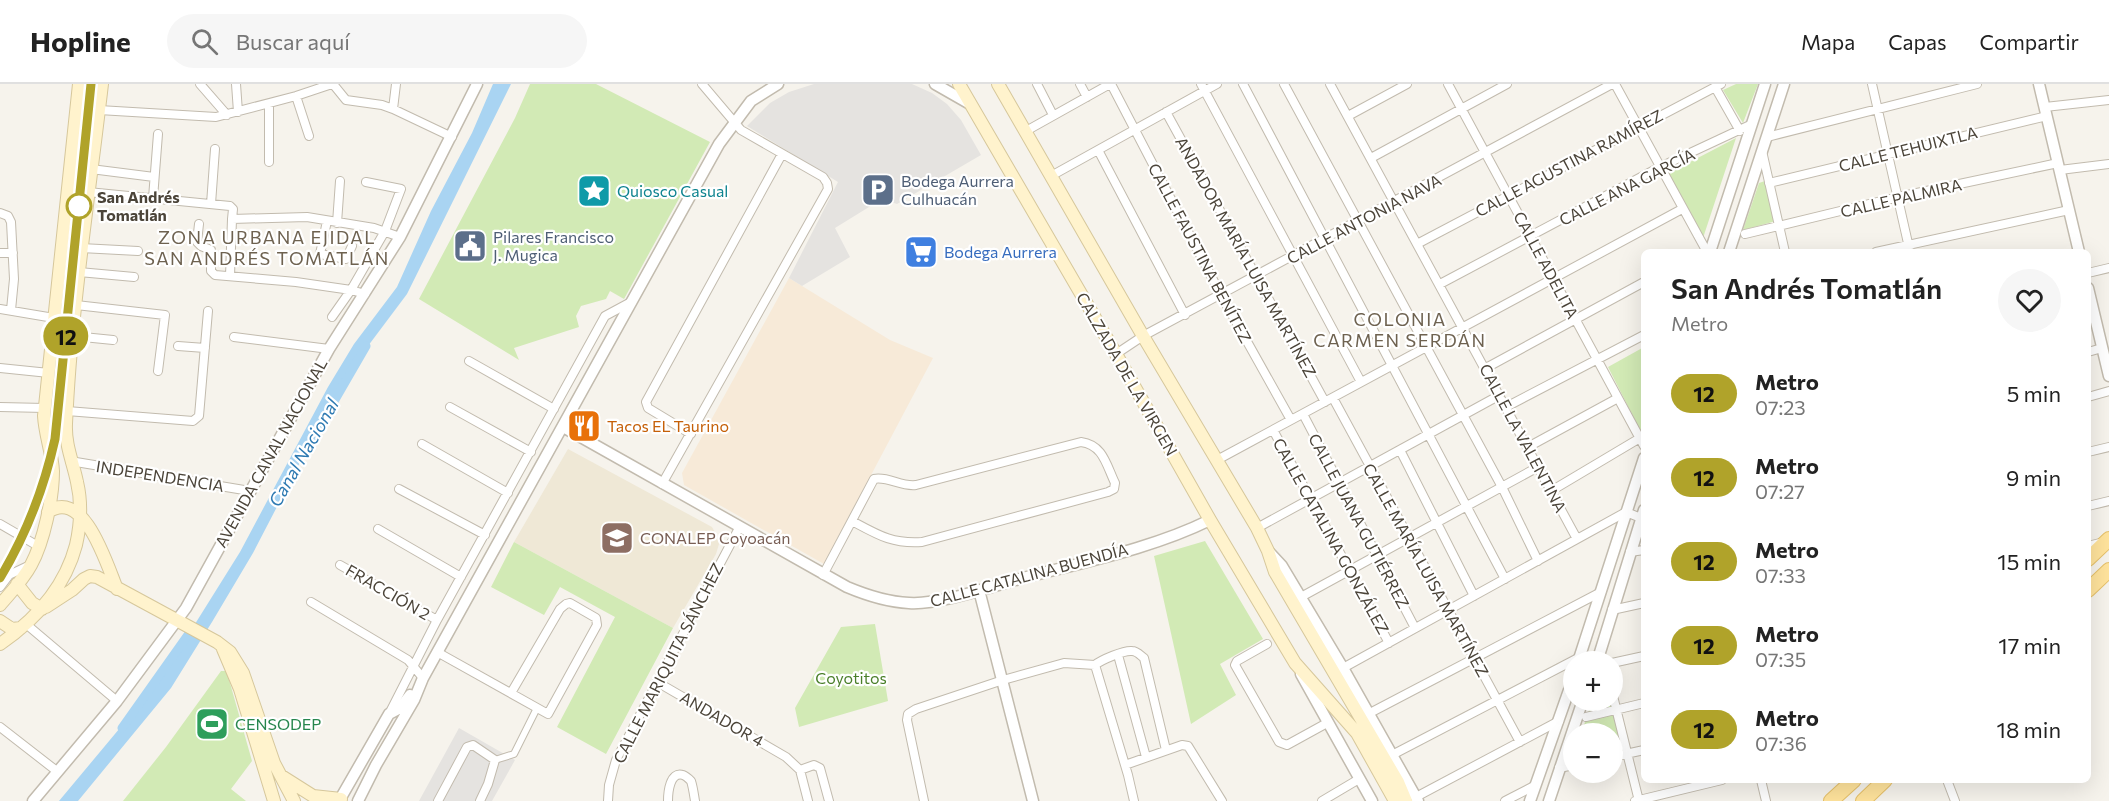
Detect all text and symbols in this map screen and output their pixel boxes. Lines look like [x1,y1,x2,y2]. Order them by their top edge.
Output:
search box [167,14,587,68]
text: Hopline [30,24,131,58]
icon: search [188,25,221,58]
text: Buscar aquí [236,28,350,55]
text: Mapa [1801,29,1855,54]
text: Capas [1888,29,1947,54]
text: Compartir [1980,29,2079,54]
street label: CALLE AGUSTINA RAMÍREZ [1472,105,1666,220]
street label: CALLE TEHUIXTLA [1837,122,1979,175]
street label: ANDADOR MARÍA LUISA MARTÍNEZ [1172,133,1321,380]
street label: CALLE ANA GARCÍA [1556,144,1698,229]
street label: CALLE FAUSTINA BENÍTEZ [1145,160,1256,346]
street label: CALLE ANTONIA NAVA [1283,170,1444,267]
place label: Bodega Aurrera Culhuacán [901,171,1014,208]
parking icon: Bodega Aurrera Culhuacán [860,172,896,208]
place icon: Quiosco Casual [576,173,612,209]
street label: CALLE PALMIRA [1838,174,1963,221]
place label: Quiosco Casual [617,181,728,200]
place label: San Andrés Tomatlán [97,187,180,224]
marker: San Andrés Tomatlán [66,193,92,219]
street label: CALLE ADELITA [1510,208,1583,322]
district label: ZONA URBANA EJIDAL SAN ANDRÉS TOMATLÁN [144,226,390,269]
place label: Pilares Francisco J. Mugica [493,227,614,264]
public building icon: Pilares Francisco J. Mugica [452,228,488,264]
supermarket icon: Bodega Aurrera [903,234,939,270]
place label: Bodega Aurrera [944,242,1057,261]
button: heart [1998,269,2061,332]
text: San Andrés Tomatlán [1671,271,1942,305]
street label: CALZADA DE LA VIRGEN [1073,289,1182,459]
district label: COLONIA CARMEN SERDÁN [1313,308,1487,351]
text: Metro [1671,311,1728,335]
line badge: 12 [39,316,93,356]
text: 12 [55,324,77,349]
street label: AVENIDA CANAL NACIONAL [211,355,331,551]
street label: CALLE LA VALENTINA [1476,360,1571,515]
text: Metro [1755,368,1819,395]
text: 5 min [2007,380,2061,407]
text: 12 [1693,381,1715,406]
water label: Canal Nacional [263,394,343,510]
text: 07:23 [1755,395,1806,419]
restaurant icon: Tacos EL Taurino [566,408,602,444]
place label: Tacos EL Taurino [607,416,729,435]
street label: CALLE JUANA GUTIÉRREZ [1305,430,1414,611]
street label: CALLE CATALINA GONZÁLEZ [1270,434,1393,637]
text: Metro [1755,452,1819,479]
street label: INDEPENDENCIA [95,456,225,495]
street label: CALLE MARÍA LUISA MARTÍNEZ [1360,460,1493,680]
text: 9 min [2006,464,2061,491]
text: 12 [1693,465,1715,490]
text: 07:27 [1755,479,1805,503]
school or university icon: CONALEP Coyoacán [599,520,635,556]
place label: CONALEP Coyoacán [640,528,790,547]
text: Metro [1755,536,1819,563]
street label: CALLE CATALINA BUENDÍA [928,539,1130,610]
text: 15 min [1997,548,2061,575]
text: 12 [1693,549,1715,574]
street label: CALLE MARIQUITA SÁNCHEZ [609,559,726,766]
street label: FRACCIÓN 2 [343,560,434,623]
text: 07:33 [1755,563,1806,587]
text: Metro [1755,620,1819,647]
text: 17 min [1998,632,2061,659]
text: 12 [1693,633,1715,658]
text: 07:35 [1755,647,1806,671]
map controls [1563,651,1623,783]
button: + [1563,651,1623,711]
park label: Coyotitos [815,668,887,687]
street label: ANDADOR 4 [677,687,768,750]
text: Metro [1755,704,1819,731]
sports icon: CENSODEP [194,706,230,742]
place label: CENSODEP [235,714,321,733]
text: 18 min [1997,716,2061,743]
text: 12 [1693,717,1715,742]
button: − [1563,723,1623,783]
text: 07:36 [1755,731,1807,755]

